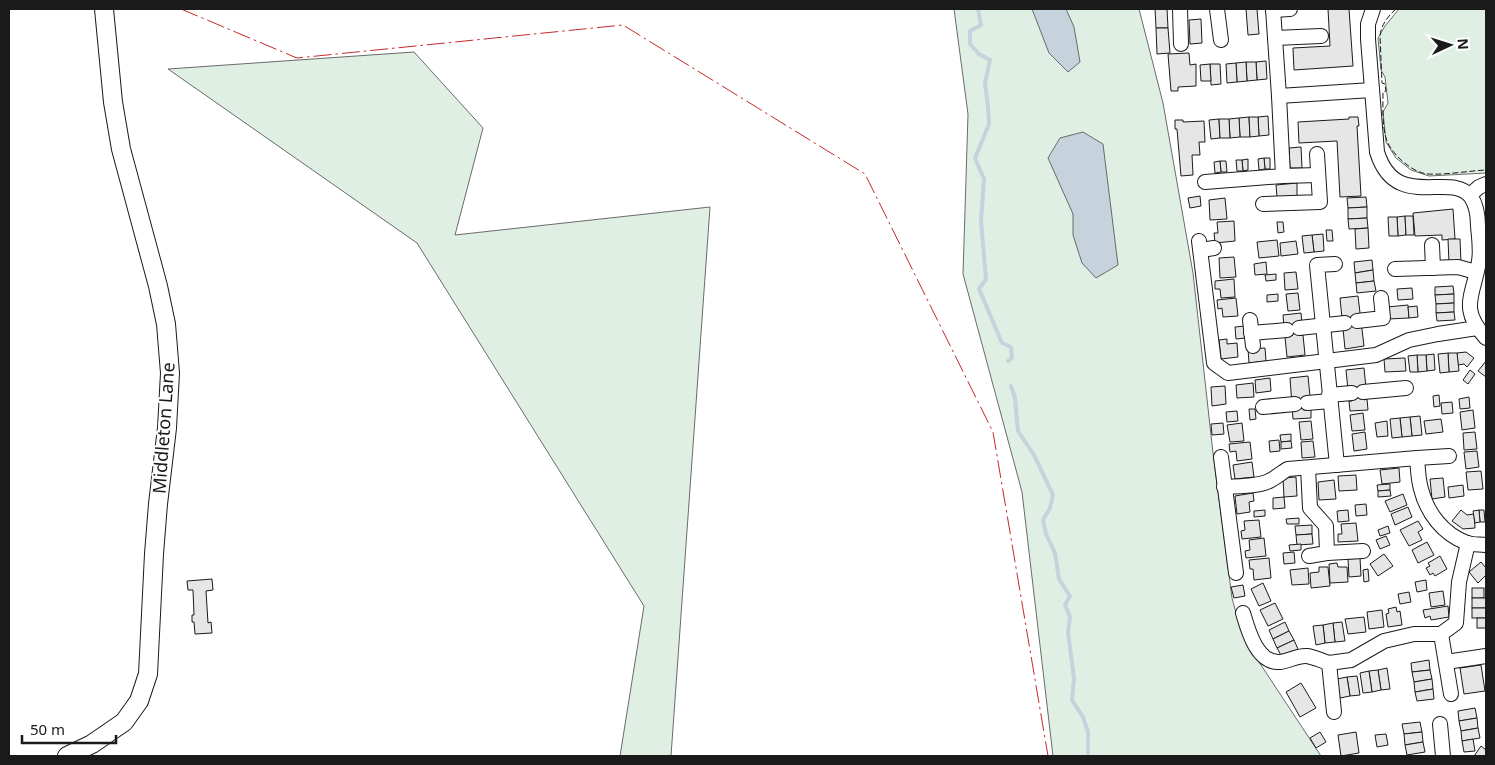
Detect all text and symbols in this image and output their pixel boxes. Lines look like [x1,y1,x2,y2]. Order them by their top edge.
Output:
north arrow [1425,20,1475,70]
text: N [1454,38,1473,50]
street label: Middleton Lane [146,361,180,495]
scale bar [22,712,116,744]
text: 50 m [30,719,65,739]

